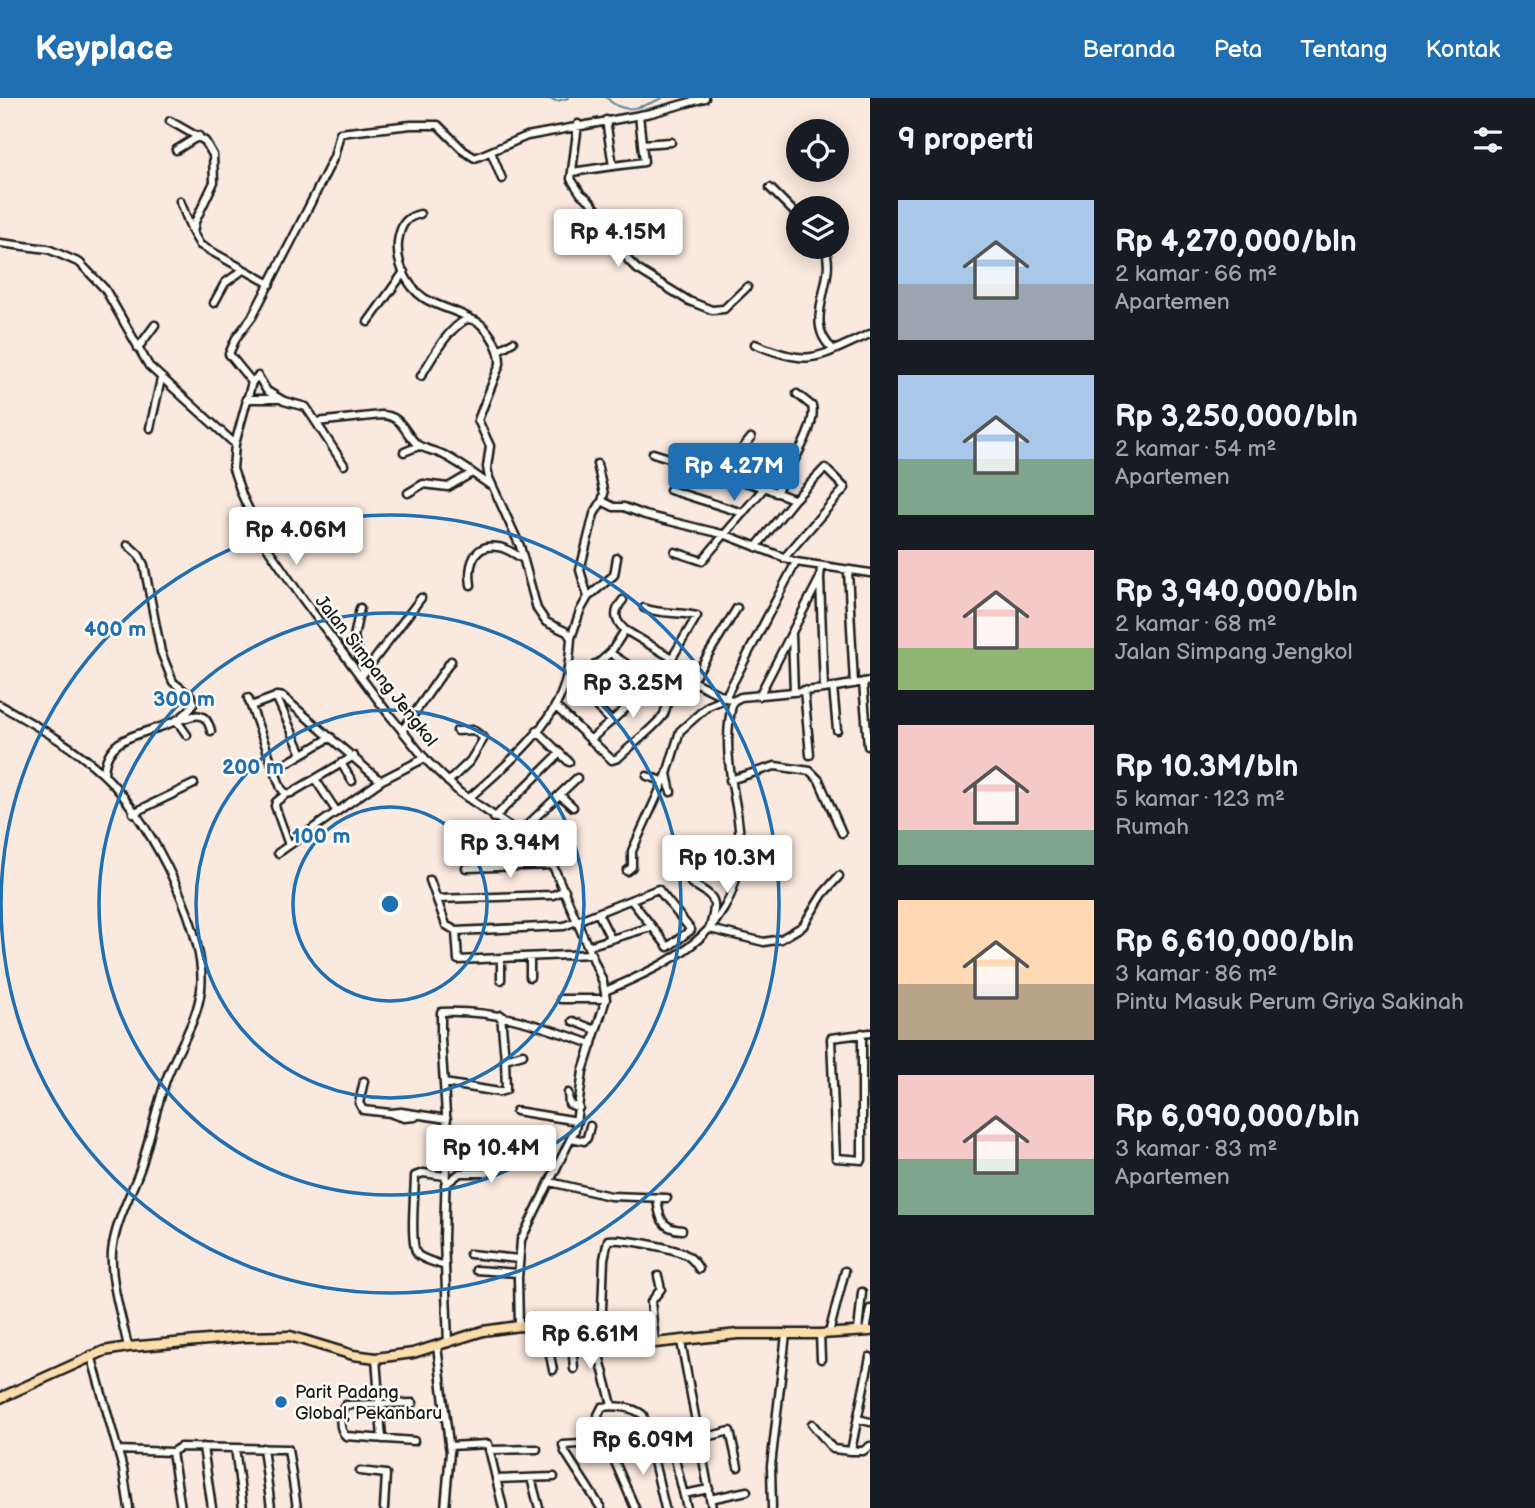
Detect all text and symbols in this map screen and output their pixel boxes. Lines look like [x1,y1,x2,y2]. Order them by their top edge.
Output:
text: Keyplace [35,29,173,69]
text: Beranda [1082,35,1176,64]
text: Peta [1214,35,1262,64]
text: Tentang [1300,35,1388,64]
text: Kontak [1426,35,1500,64]
map controls [786,119,849,259]
button: locate [786,119,849,182]
icon: filters [1469,121,1507,159]
text: 9 properti [898,122,1034,158]
button: layers [786,196,849,259]
pin: Rp 4.15M [546,209,690,269]
text: Rp 4.15M [570,218,666,246]
text: Rp 4,270,000/bln [1115,224,1357,260]
icon: home [954,228,1038,312]
text: 2 kamar · 66 m² [1115,260,1277,288]
text: Apartemen [1115,288,1230,316]
text: Rp 3,250,000/bln [1115,399,1358,435]
icon: home [954,403,1038,487]
text: 2 kamar · 54 m² [1115,435,1276,463]
pin: Rp 4.27M [662,444,806,503]
text: Rp 4.27M [684,452,784,480]
text: Apartemen [1115,463,1230,491]
pin: Rp 4.06M [224,508,368,567]
text: Rp 4.06M [245,516,347,544]
text: Rp 3,940,000/bln [1115,574,1358,610]
icon: home [954,578,1038,662]
street label: Jalan Simpang Jengkol [310,591,442,751]
text: 2 kamar · 68 m² [1115,610,1277,638]
text: 400 m [84,617,146,642]
text: Jalan Simpang Jengkol [1115,638,1353,666]
pin: Rp 3.25M [561,660,705,720]
text: Rp 3.25M [583,669,683,697]
text: 300 m [153,687,215,712]
text: Rp 10.3M/bln [1115,749,1298,785]
icon: home [954,753,1038,837]
text: 200 m [222,755,284,780]
text: 5 kamar · 123 m² [1115,785,1285,813]
text: Rumah [1115,813,1189,841]
pin: Rp 3.94M [438,820,582,880]
text: 100 m [292,824,350,849]
text: Rp 3.94M [460,829,560,857]
pin: Rp 10.3M [655,836,799,895]
text: Rp 10.3M [678,844,776,872]
centre of rings [378,892,402,916]
text: Rp 6,610,000/bln [1115,924,1354,960]
icon: home [954,928,1038,1012]
text: 3 kamar · 86 m² [1115,960,1277,988]
text: Pintu Masuk Perum Griya Sakinah [1115,988,1464,1016]
text: Rp 6,090,000/bln [1115,1099,1360,1135]
icon: home [954,1103,1038,1187]
pin: Rp 10.4M [419,1126,563,1185]
text: Rp 10.4M [442,1134,540,1162]
text: 3 kamar · 83 m² [1115,1135,1277,1163]
text: Apartemen [1115,1163,1230,1191]
pin: Rp 6.61M [518,1312,662,1371]
text: Rp 6.61M [541,1320,639,1348]
place label: Parit Padang Global, Pekanbaru [295,1382,442,1424]
marker: Parit Padang Global, Pekanbaru [273,1394,289,1410]
pin: Rp 6.09M [571,1418,715,1477]
text: Rp 6.09M [592,1426,694,1454]

